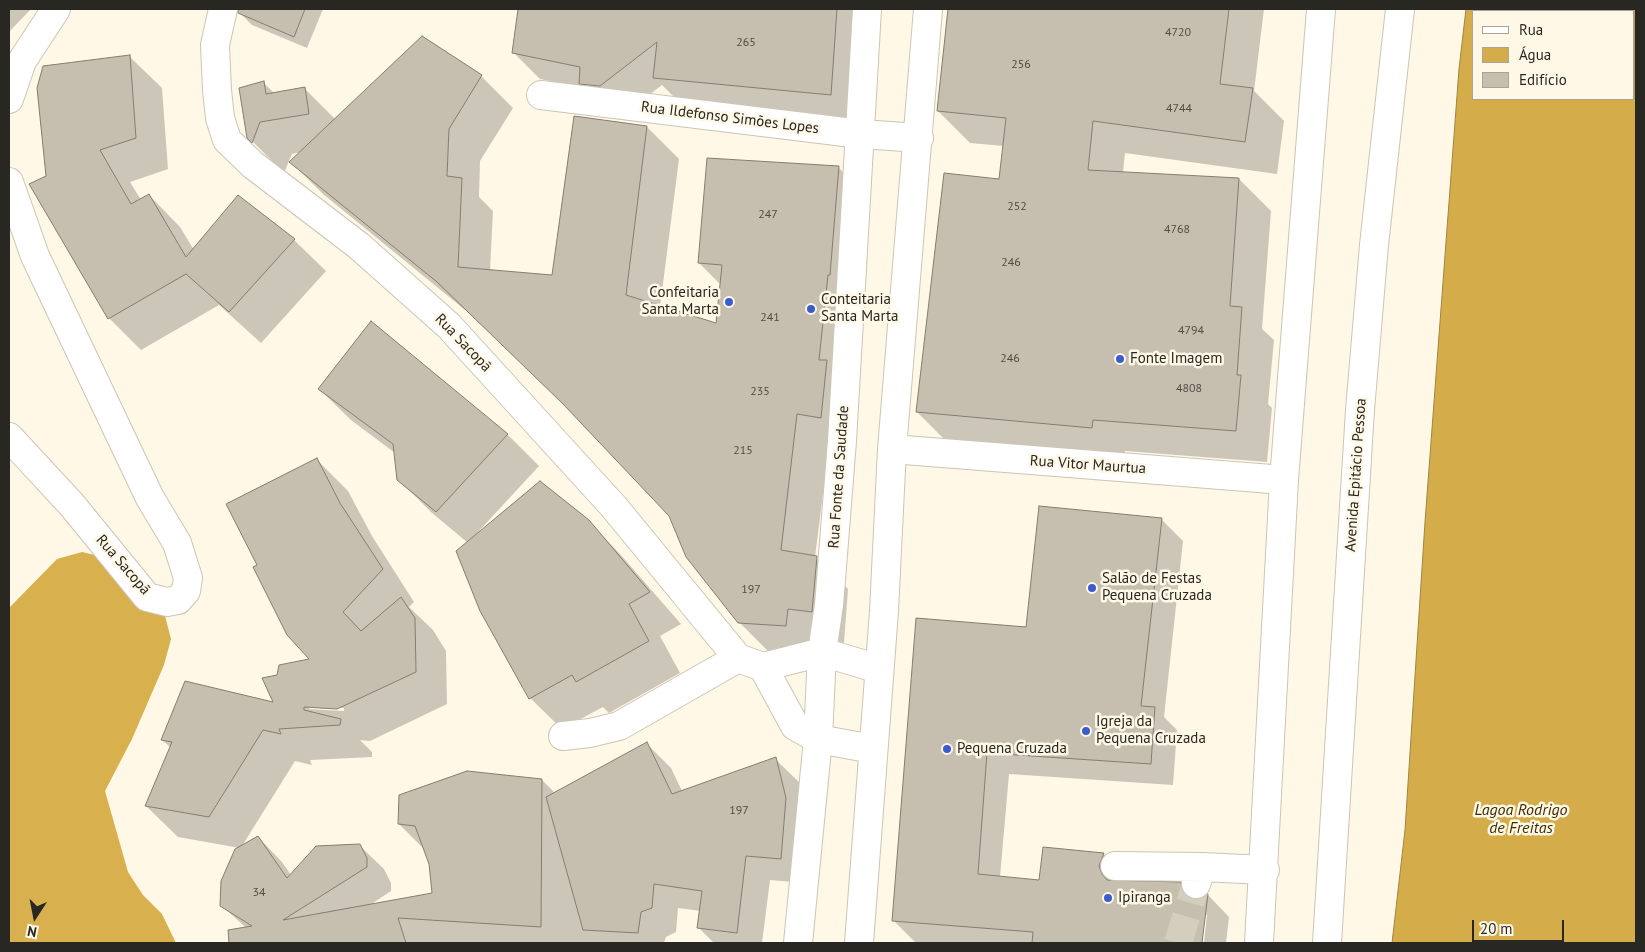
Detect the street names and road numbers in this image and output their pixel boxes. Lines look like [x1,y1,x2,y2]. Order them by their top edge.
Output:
street label: Rua Ildefonso Simões Lopes [640,98,820,138]
street label: Rua Sacopã [431,310,495,376]
street label: Avenida Epitácio Pessoa [1342,398,1370,552]
street label: Rua Fonte da Saudade [825,405,853,549]
street label: Rua Vitor Maurtua [1029,452,1147,478]
street label: Rua Sacopã [92,531,154,599]

